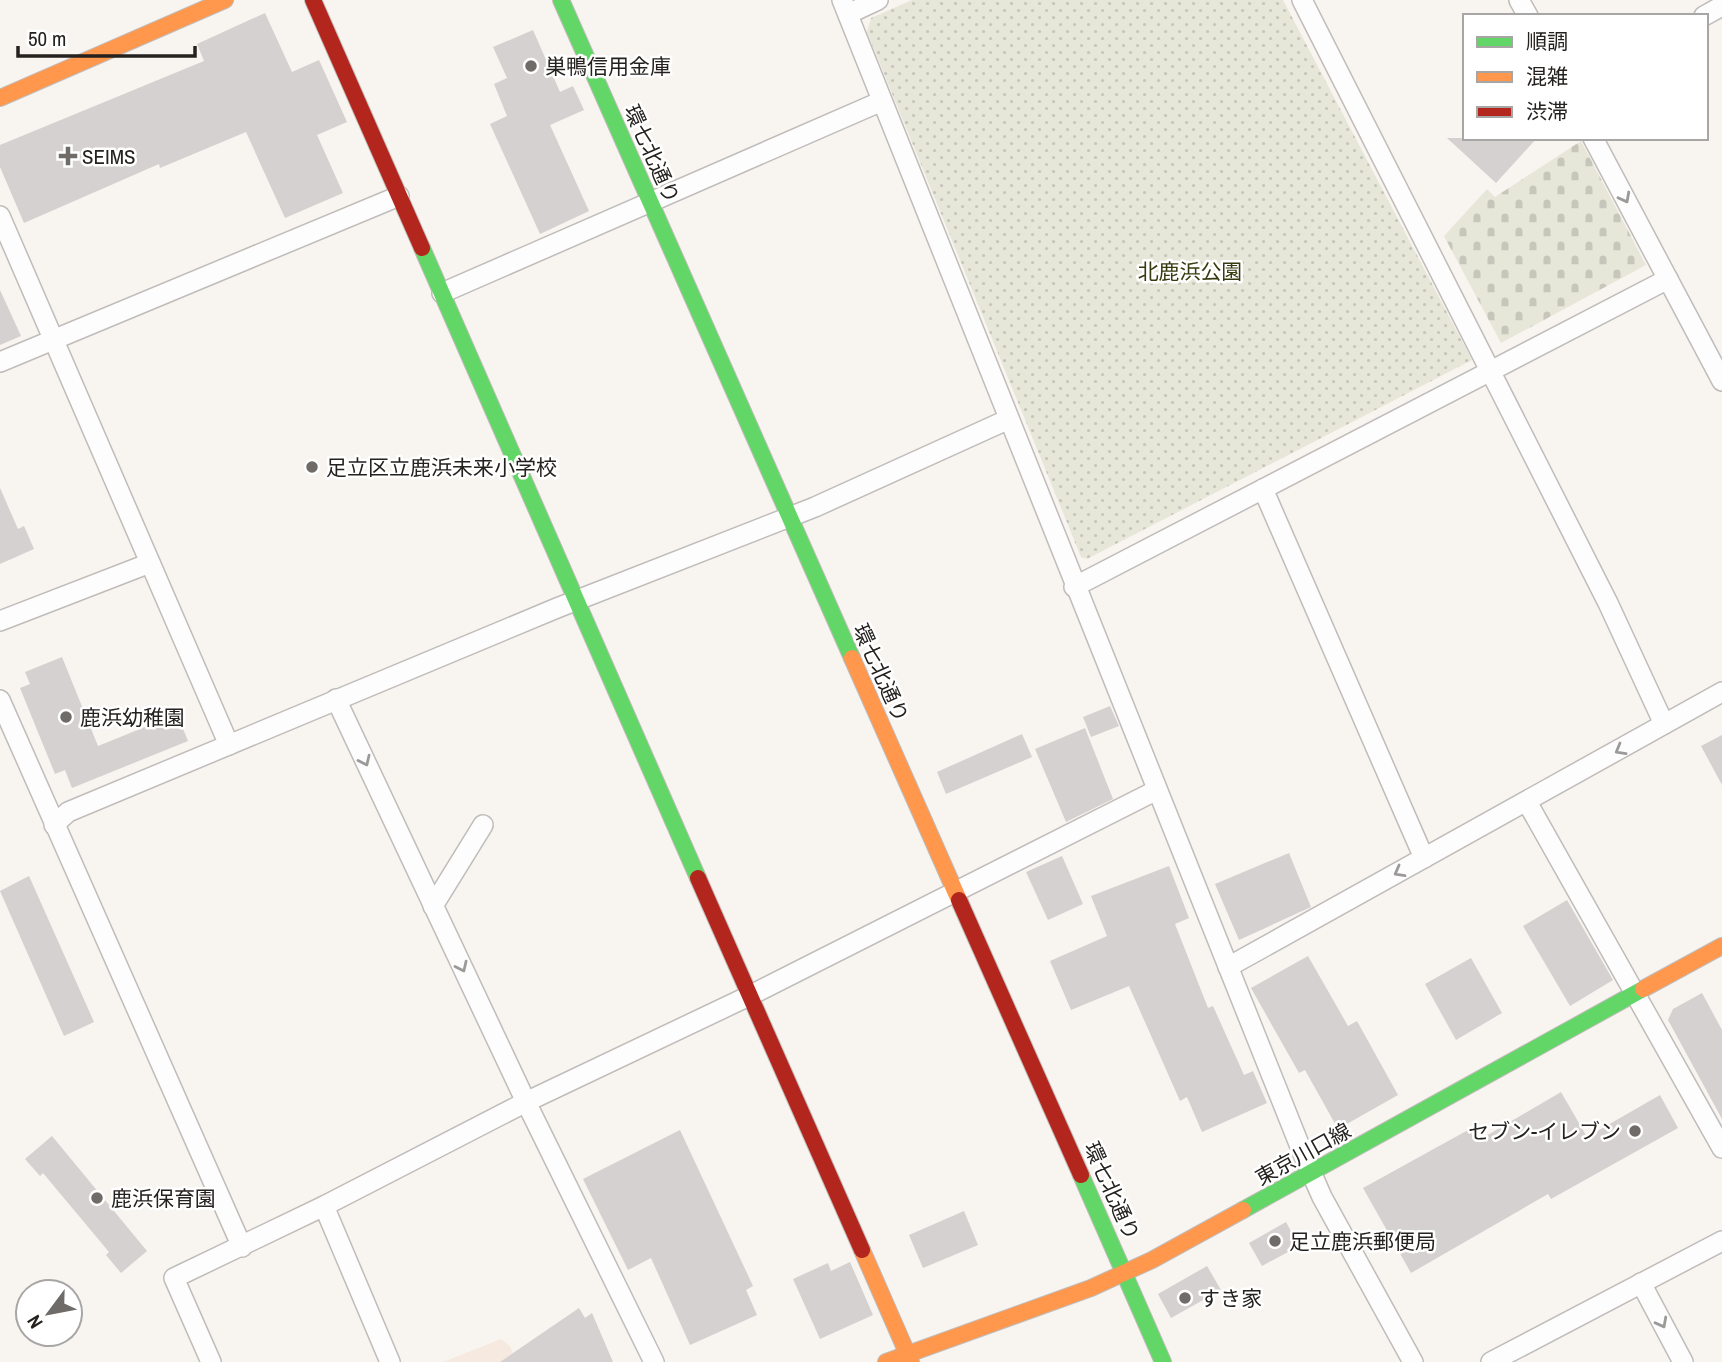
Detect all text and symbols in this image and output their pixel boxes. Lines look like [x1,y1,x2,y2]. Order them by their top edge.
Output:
scale bar [18,14,194,58]
legend [1463,14,1708,140]
text: 50 m [28,24,66,53]
text: 順調 [1526,27,1568,56]
place label: 巣鴨信用金庫 [545,52,671,81]
marker: 巣鴨信用金庫 [523,58,539,74]
text: 混雑 [1526,62,1568,91]
text: 渋滞 [1526,97,1568,126]
street label: 環七北通り [617,100,687,208]
place label: SEIMS [82,142,136,171]
marker: SEIMS [60,148,76,164]
one-way arrow [1617,191,1631,204]
park label: 北鹿浜公園 [1138,257,1243,286]
place label: 足立区立鹿浜未来小学校 [326,453,557,482]
marker: 足立区立鹿浜未来小学校 [304,459,320,475]
street label: 環七北通り [846,619,916,727]
place label: 鹿浜幼稚園 [80,703,185,732]
marker: 鹿浜幼稚園 [58,709,74,725]
one-way arrow [1614,741,1627,754]
one-way arrow [357,754,371,766]
one-way arrow [1394,864,1407,877]
one-way arrow [454,960,468,972]
street label: 東京川口線 [1250,1116,1356,1192]
place label: セブン-イレブン [1468,1117,1621,1146]
marker: セブン-イレブン [1627,1123,1643,1139]
street label: 環七北通り [1077,1137,1147,1245]
place label: 鹿浜保育園 [111,1184,216,1213]
marker: 鹿浜保育園 [89,1190,105,1206]
place label: 足立鹿浜郵便局 [1289,1227,1436,1256]
marker: 足立鹿浜郵便局 [1267,1233,1283,1249]
north arrow [14,1278,84,1348]
place label: すき家 [1199,1284,1262,1313]
marker: すき家 [1177,1290,1193,1306]
text: N [21,1310,49,1334]
one-way arrow [1654,1316,1667,1328]

